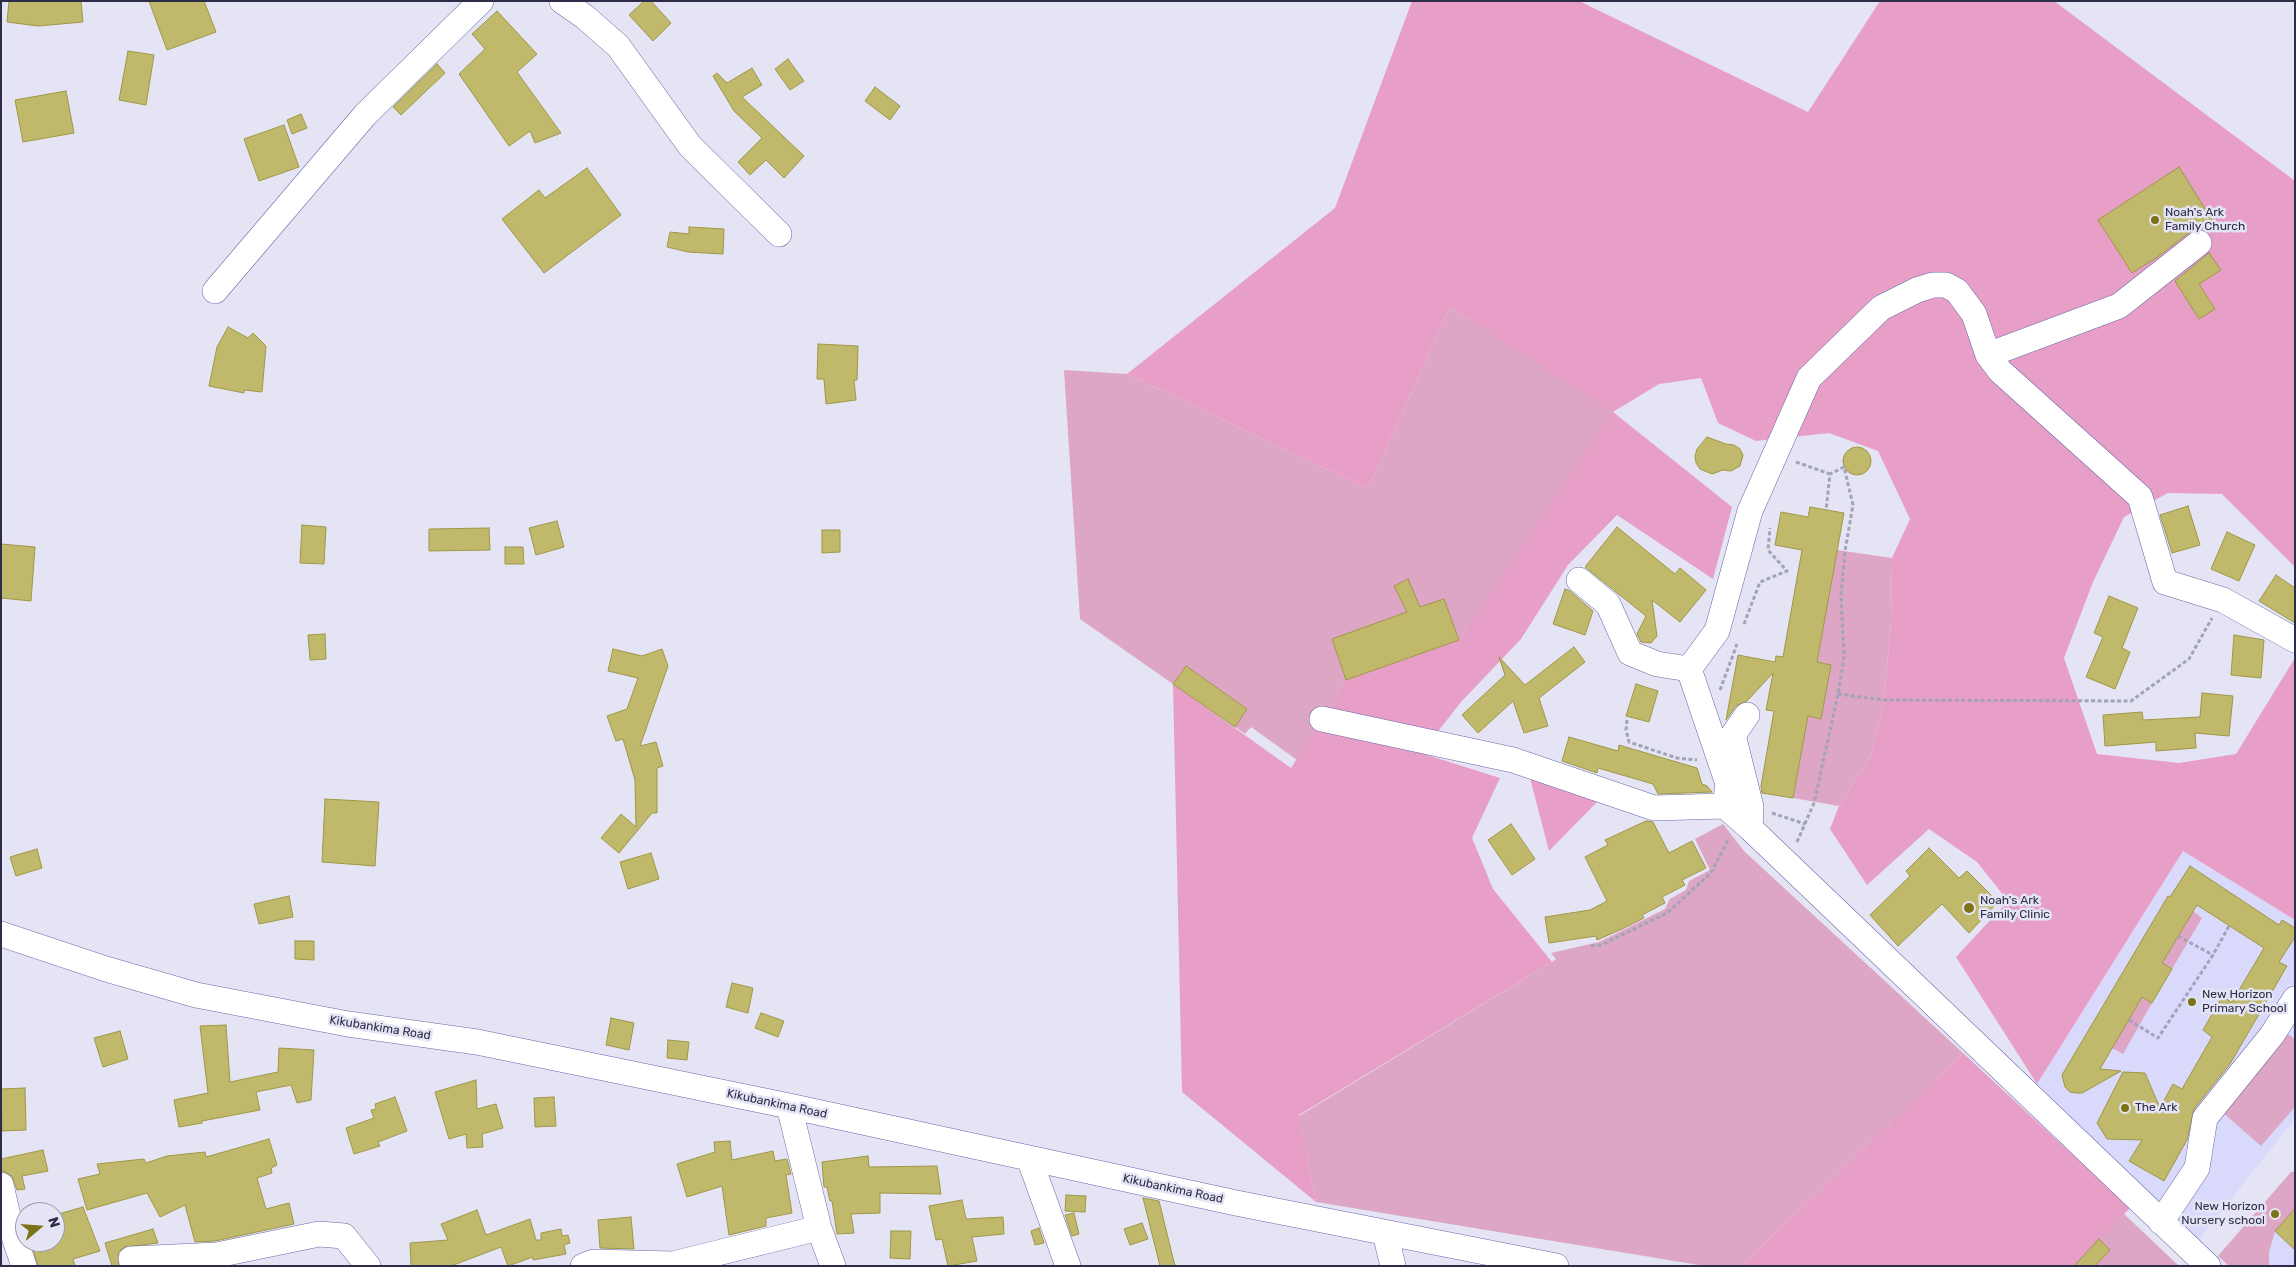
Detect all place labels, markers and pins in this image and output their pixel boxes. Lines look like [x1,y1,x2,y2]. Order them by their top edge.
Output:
place label: Noah's Ark Family Church [2165,206,2245,234]
marker: Noah's Ark Family Church [2149,214,2161,226]
place label: Noah's Ark Family Clinic [1980,894,2050,922]
marker: Noah's Ark Family Clinic [1962,901,1976,915]
place label: New Horizon Primary School [2202,988,2287,1016]
marker: New Horizon Primary School [2186,996,2198,1008]
place label: The Ark [2135,1101,2177,1115]
marker: The Ark [2119,1102,2131,1114]
place label: New Horizon Nursery school [2181,1200,2265,1228]
marker: New Horizon Nursery school [2269,1208,2281,1220]

